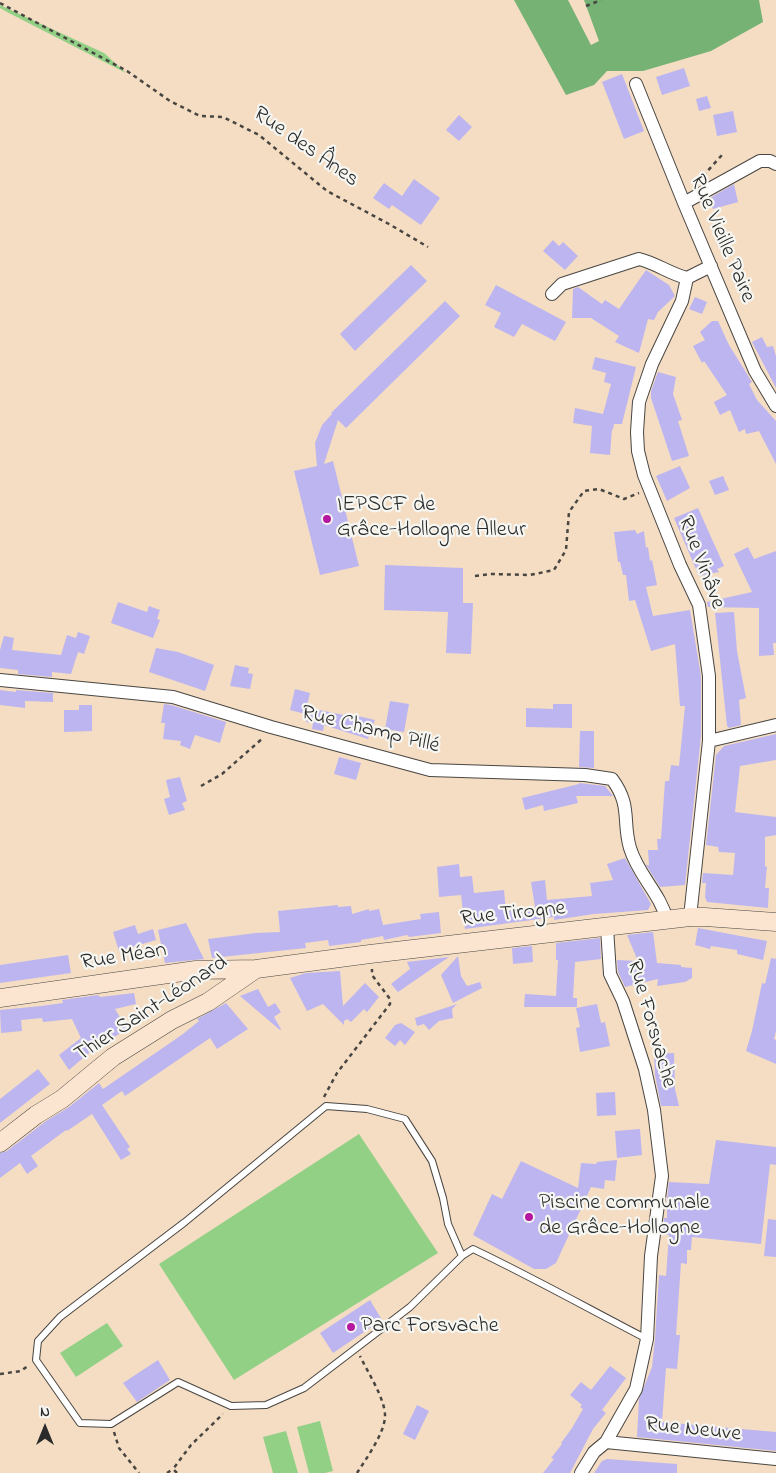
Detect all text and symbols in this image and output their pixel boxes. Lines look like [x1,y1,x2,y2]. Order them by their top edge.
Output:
street label: Rue des Ânes [247,102,363,194]
street label: Rue Vieille Paire [682,171,760,307]
place label: IEPSCF de Grâce-Hollogne Alleur [337,493,526,544]
marker: IEPSCF de Grâce-Hollogne Alleur [321,513,333,525]
street label: Rue Vinâve [670,513,730,613]
street label: Rue Champ Pillé [298,701,442,761]
street label: Rue Tirogne [459,896,567,934]
street label: Rue Méan [79,938,169,978]
street label: Thier Saint-Léonard [71,951,233,1069]
street label: Rue Forsvache [619,957,681,1091]
place label: Piscine communale de Grâce-Hollogne [539,1191,710,1242]
marker: Piscine communale de Grâce-Hollogne [523,1211,535,1223]
place label: Parc Forsvache [361,1314,499,1340]
marker: Parc Forsvache [345,1321,357,1333]
text: N [40,1402,50,1423]
north arrow [20,1403,70,1453]
street label: Rue Neuve [644,1413,742,1449]

